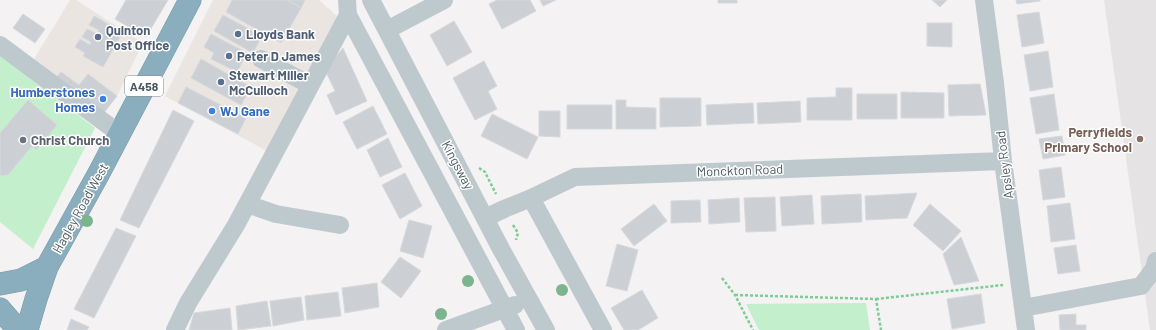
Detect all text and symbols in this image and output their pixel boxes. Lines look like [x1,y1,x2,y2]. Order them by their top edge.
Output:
place label: Quinton Post Office [106,22,169,53]
place label: Lloyds Bank [246,26,315,42]
marker: Lloyds Bank [233,29,243,39]
marker: Quinton Post Office [93,32,103,42]
place label: Peter D James [237,48,321,64]
marker: Peter D James [224,51,234,61]
place label: Stewart Miller McCulloch [229,67,309,98]
road number: A458 [125,76,163,96]
marker: Stewart Miller McCulloch [216,77,226,87]
place label: Humberstones Homes [10,84,95,115]
marker: Humberstones Homes [98,94,108,104]
place label: WJ Gane [220,103,270,119]
marker: WJ Gane [207,106,217,116]
place label: Perryfields Primary School [1045,124,1132,155]
street label: Apsley Road [992,130,1016,200]
place label: Christ Church [31,132,109,148]
marker: Perryfields Primary School [1135,134,1145,144]
marker: Christ Church [18,135,28,145]
street label: Kingsway [439,138,477,192]
street label: Hagley Road West [49,160,111,256]
street label: Monckton Road [696,160,784,180]

